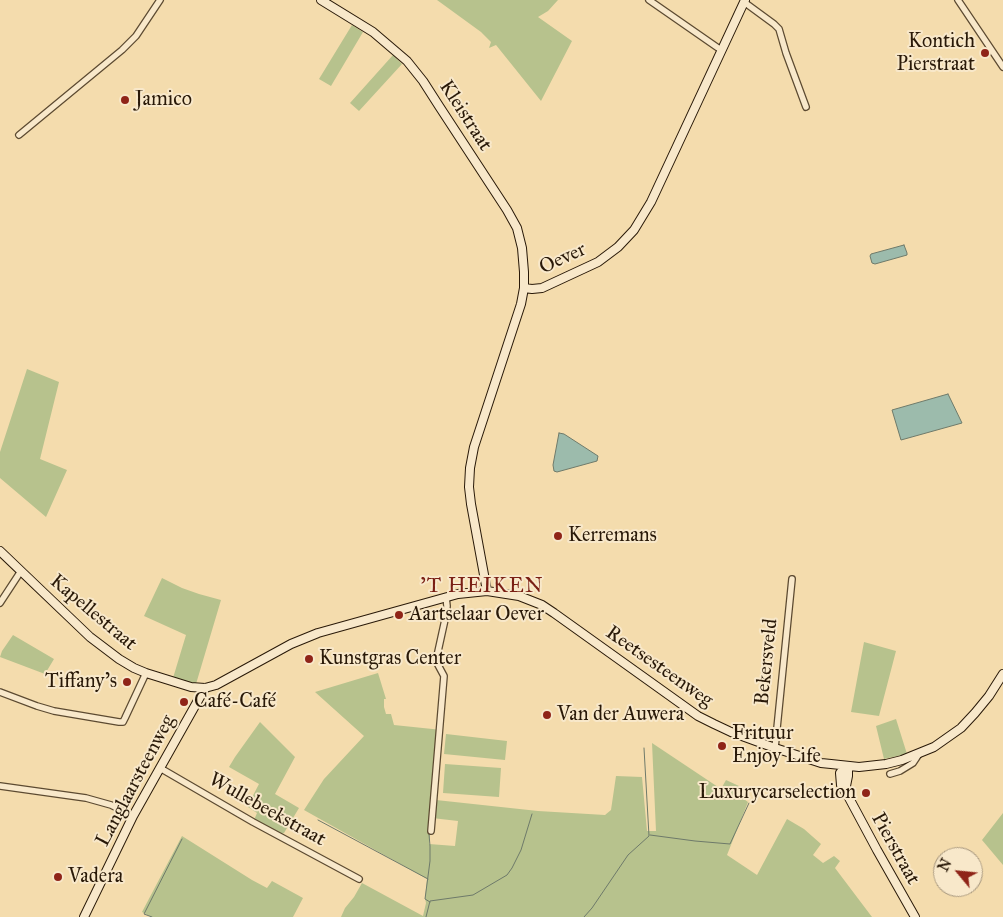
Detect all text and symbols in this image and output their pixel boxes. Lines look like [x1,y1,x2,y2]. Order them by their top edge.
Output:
place label: Kontich Pierstraat [896,30,975,77]
marker: Kontich Pierstraat [979,47,991,59]
street label: Kleistraat [433,76,497,156]
place label: Jamico [135,88,192,112]
marker: Jamico [119,94,131,106]
street label: Oever [536,238,590,280]
place label: Kerremans [568,524,657,548]
marker: Kerremans [552,530,564,542]
street label: Kapellestraat [45,570,141,656]
district label: 'T HEIKEN [419,574,545,600]
place label: Aartselaar Oever [409,603,544,627]
marker: Aartselaar Oever [393,609,405,621]
street label: Bekersveld [751,618,783,706]
street label: Reetsesteenweg [601,621,717,713]
place label: Kunstgras Center [319,647,461,671]
marker: Kunstgras Center [303,653,315,665]
place label: Tiffany's [45,670,117,694]
marker: Tiffany's [121,676,133,688]
place label: Café-Café [194,690,276,714]
marker: Café-Café [178,696,190,708]
place label: Van der Auwera [557,703,684,727]
marker: Van der Auwera [541,709,553,721]
street label: Langlaarsteenweg [91,711,181,851]
place label: Frituur Enjoy Life [732,722,821,769]
marker: Frituur Enjoy Life [716,740,728,752]
street label: Wullebeekstraat [204,768,330,852]
place label: Luxurycarselection [699,781,856,805]
marker: Luxurycarselection [860,787,872,799]
street label: Pierstraat [865,809,925,889]
north arrow [933,847,983,897]
text: N [935,856,955,874]
place label: Vadera [68,865,123,889]
marker: Vadera [52,871,64,883]

